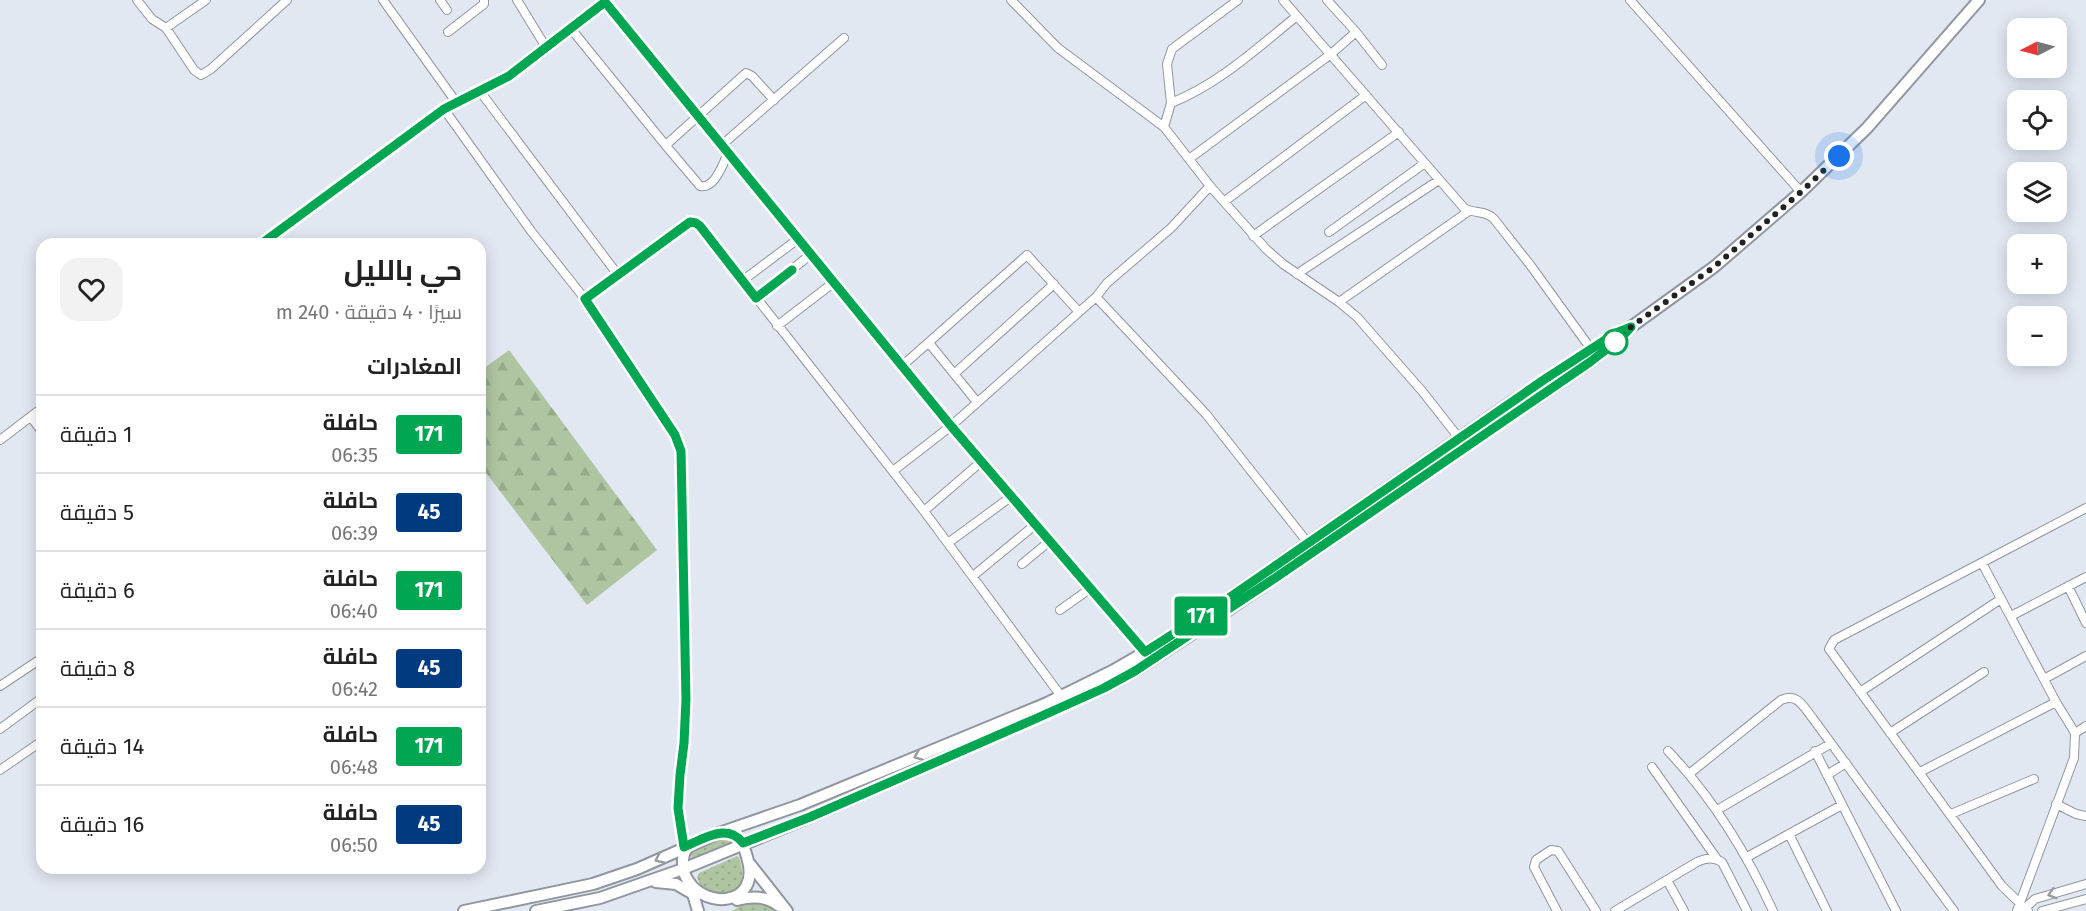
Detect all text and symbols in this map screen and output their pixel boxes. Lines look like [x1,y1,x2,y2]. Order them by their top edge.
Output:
north arrow [2007,18,2067,78]
map controls [2007,18,2067,366]
button: locate [2007,90,2067,150]
your location [1824,141,1854,171]
button: layers [2007,162,2067,222]
button: + [2007,234,2067,294]
text: حي بالليل [344,254,462,287]
button: heart [60,258,123,321]
text: سيرًا · 4 دقيقة · 240 m [276,300,462,324]
button: − [2007,306,2067,366]
unlabelled marker [1602,329,1628,355]
text: المغادرات [367,353,462,380]
text: حافلة [323,409,378,436]
text: 1 دقيقة [60,421,133,448]
text: 171 [414,421,444,447]
text: 06:35 [331,443,378,467]
text: حافلة [323,487,378,514]
text: 5 دقيقة [60,499,134,526]
text: 45 [418,499,440,525]
text: 06:39 [331,521,378,545]
text: حافلة [323,565,378,592]
text: 6 دقيقة [60,577,135,604]
text: 171 [414,577,444,603]
line badge: 171 [1166,596,1236,636]
text: 06:40 [330,599,378,623]
text: 171 [1186,603,1216,629]
text: حافلة [323,643,378,670]
text: 8 دقيقة [60,655,135,682]
text: 45 [418,655,440,681]
text: 06:42 [331,677,378,701]
text: حافلة [323,721,378,748]
text: 14 دقيقة [60,733,144,760]
text: 171 [414,733,444,759]
one-way arrow [913,749,924,761]
text: 06:48 [330,755,378,779]
text: حافلة [323,799,378,826]
text: 16 دقيقة [60,811,144,838]
text: 45 [418,811,440,837]
text: 06:50 [330,833,378,857]
one-way arrow [654,852,665,864]
one-way arrow [2047,887,2058,899]

